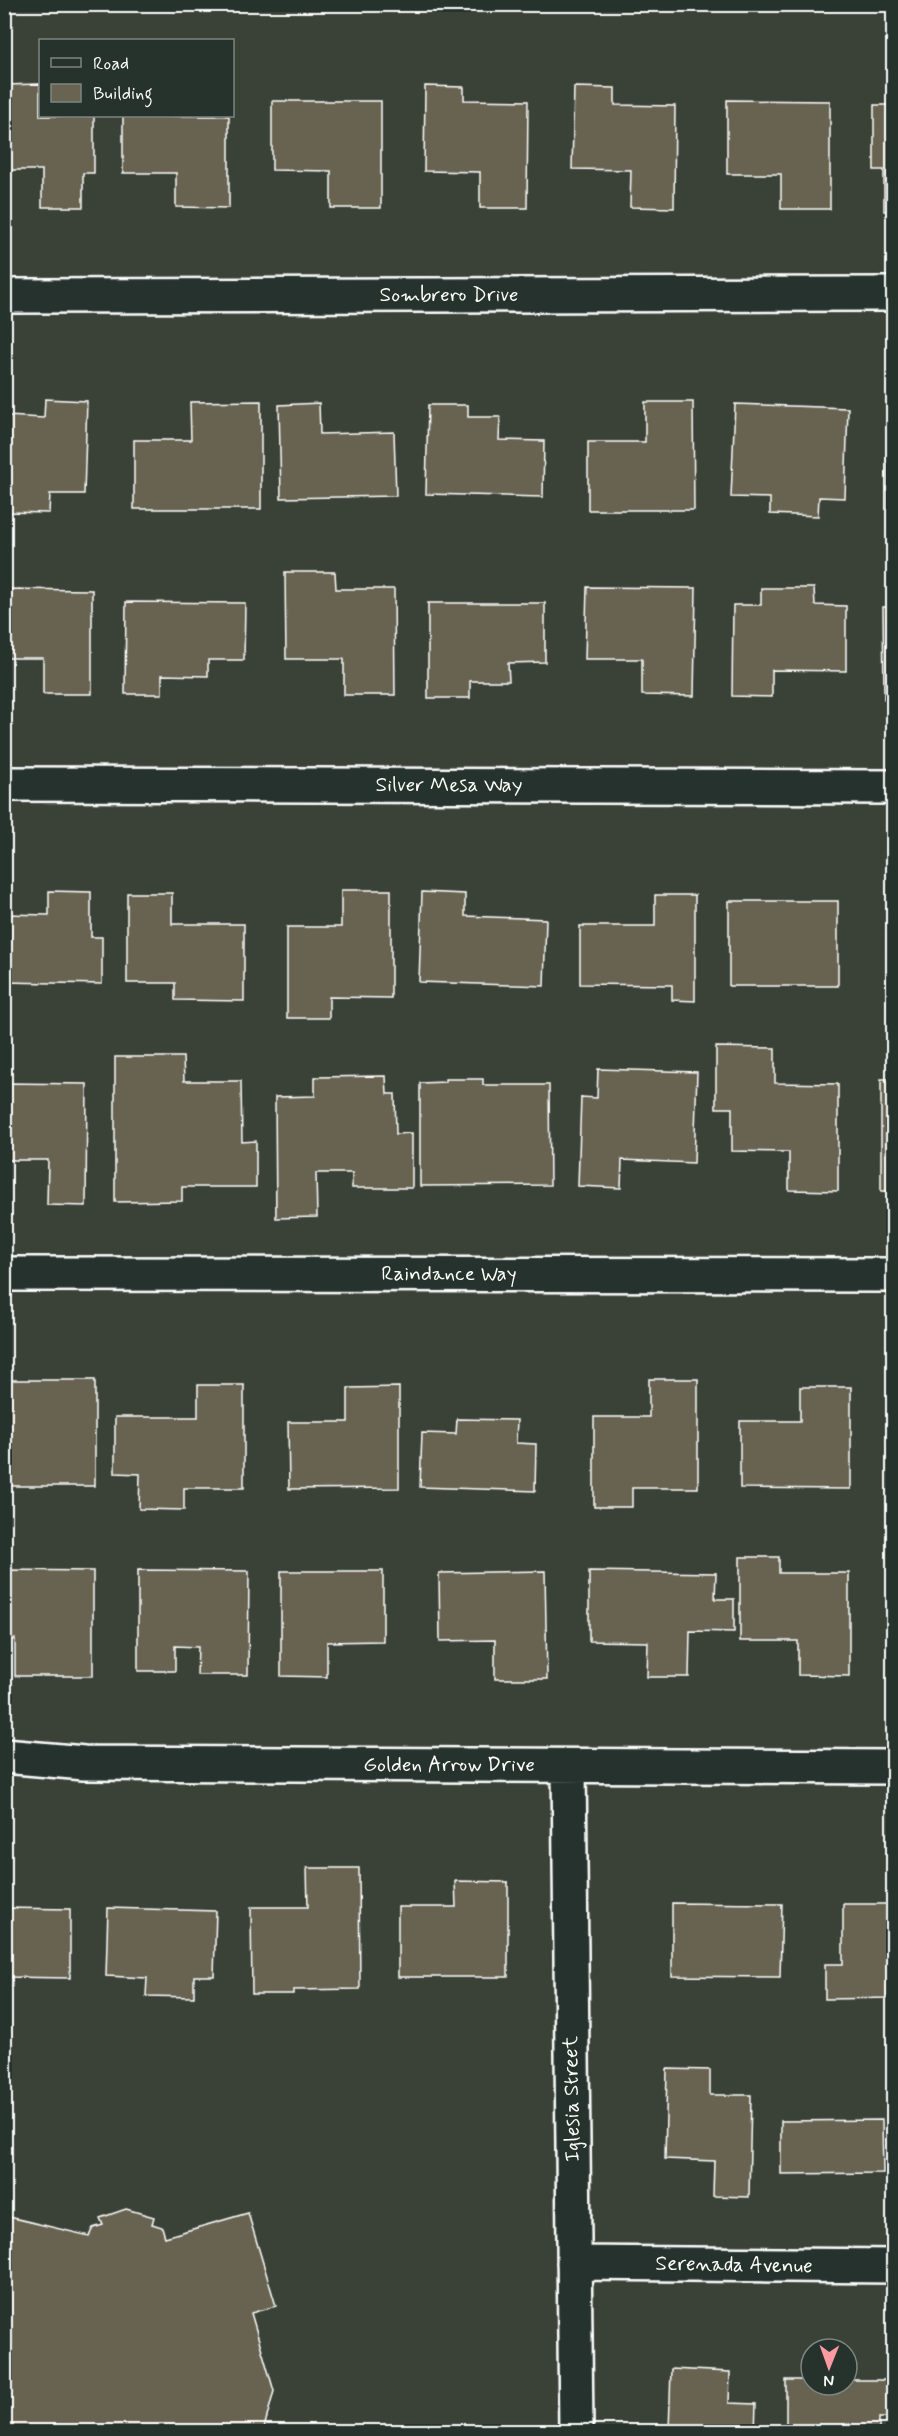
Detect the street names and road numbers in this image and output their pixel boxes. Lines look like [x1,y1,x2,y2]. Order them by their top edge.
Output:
street label: Sombrero Drive [380,281,518,309]
street label: Silver Mesa Way [376,771,522,799]
street label: Raindance Way [381,1260,517,1288]
street label: Golden Arrow Drive [363,1751,535,1779]
street label: Iglesia Street [557,2035,587,2162]
street label: Serenada Avenue [655,2250,813,2280]

